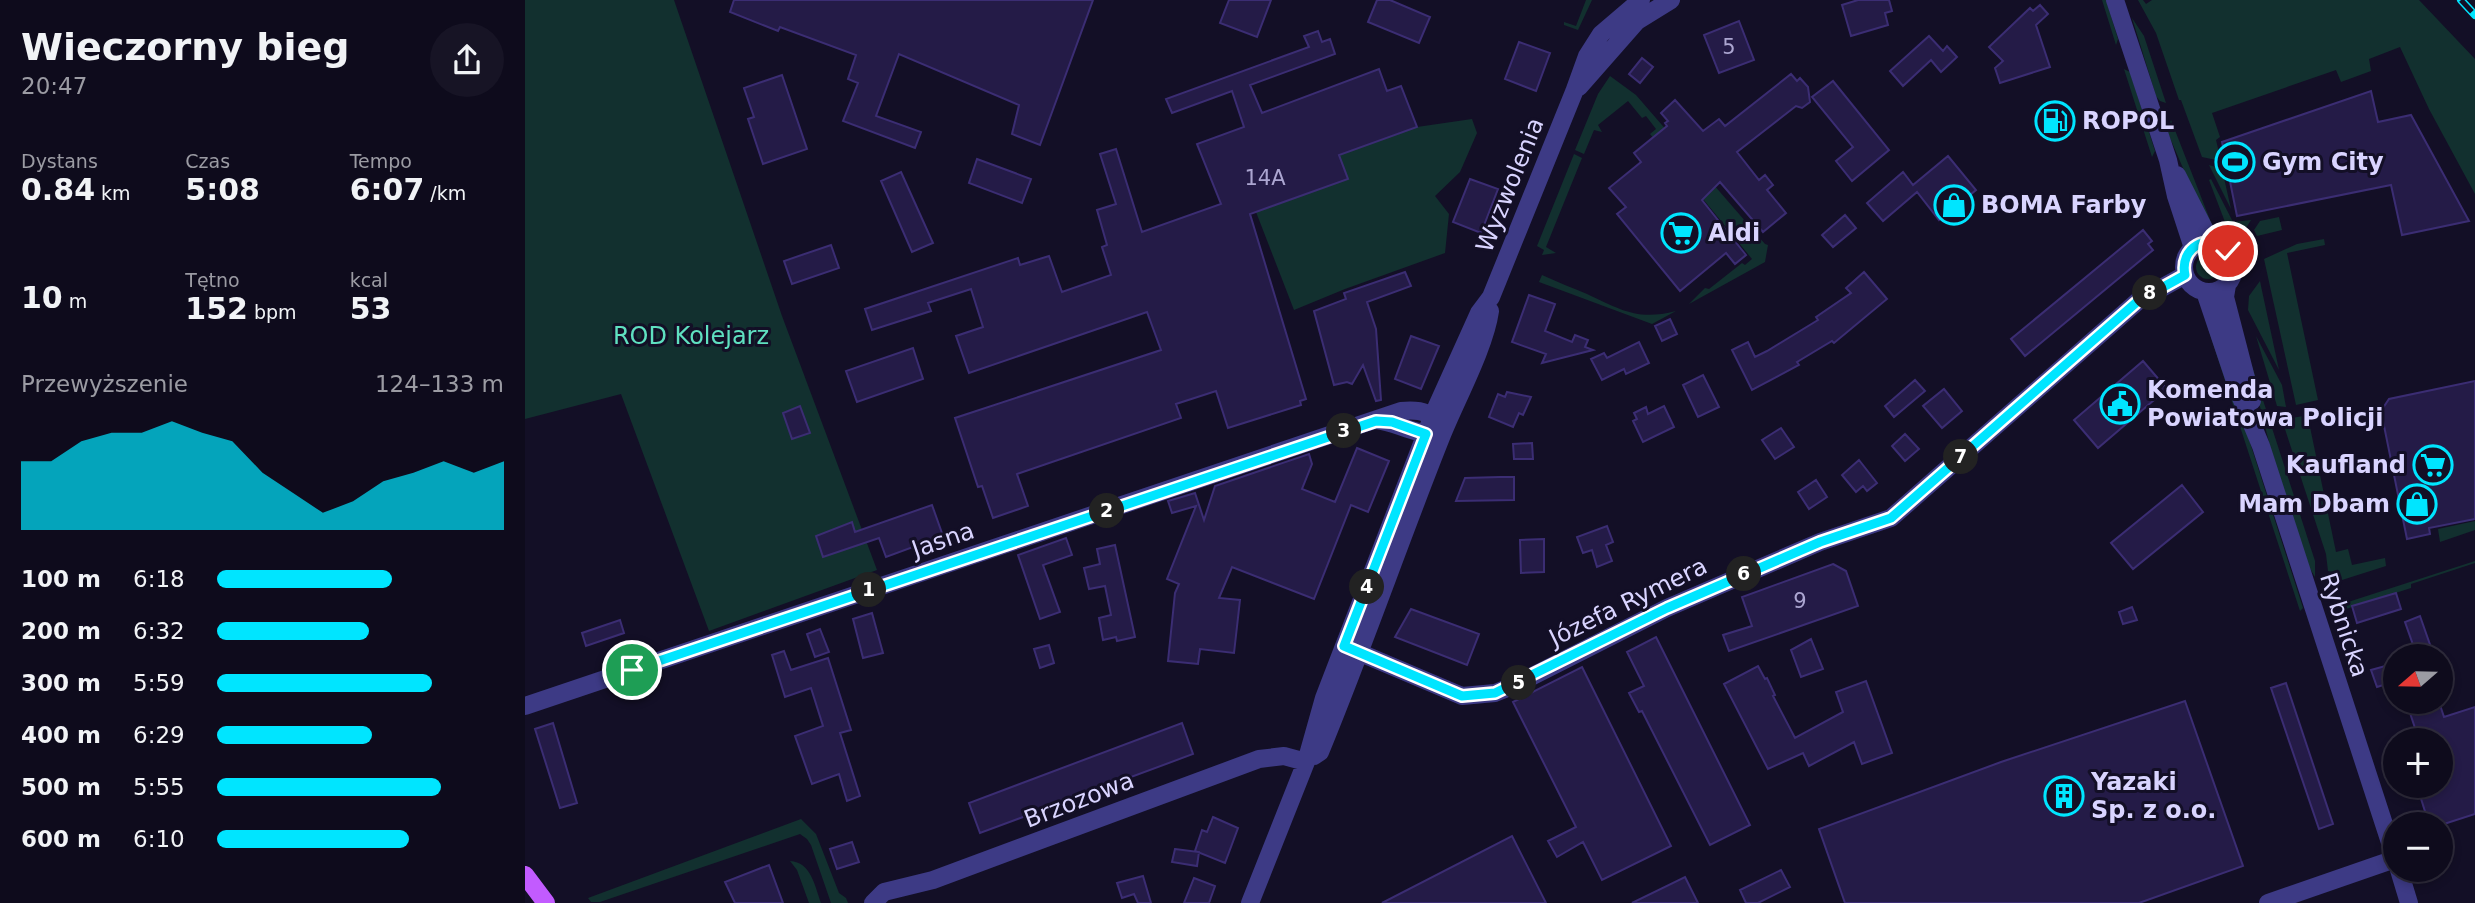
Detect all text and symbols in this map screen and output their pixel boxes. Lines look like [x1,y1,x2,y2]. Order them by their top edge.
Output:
button: share [430,23,504,97]
text: Wieczorny bieg [21,25,349,69]
house number: 5 [1722,35,1736,59]
text: 20:47 [21,73,87,99]
fuel station icon: ROPOL [2034,100,2076,142]
place label: ROPOL [2082,107,2174,135]
street label: Wyzwolenia [1470,114,1550,256]
sports icon: Gym City [2214,141,2256,183]
place label: Gym City [2262,148,2384,176]
text: Dystans [21,150,98,172]
text: Czas [185,150,230,172]
text: Tempo [350,150,412,172]
house number: 14A [1244,166,1286,190]
text: 0.84 [21,172,95,207]
text: 5:08 [185,172,260,207]
text: 6:07 [350,172,424,207]
text: km [95,182,131,204]
text: /km [424,182,466,204]
shop icon: BOMA Farby [1933,184,1975,226]
place label: BOMA Farby [1981,191,2147,219]
supermarket icon: Aldi [1660,212,1702,254]
place label: Aldi [1708,219,1760,247]
pin [2198,221,2258,281]
icon: check [2209,232,2247,270]
text: Tętno [185,269,240,291]
text: kcal [350,269,388,291]
pin: 8 [2133,276,2167,310]
text: 10 [21,280,63,315]
text: 8 [2143,281,2156,303]
text: m [63,290,87,312]
text: 152 [185,291,248,326]
text: 53 [350,291,391,326]
text: bpm [248,301,297,323]
park label: ROD Kolejarz [613,322,769,350]
text: Przewyższenie [21,371,188,397]
text: 124–133 m [375,371,504,397]
place label: Komenda Powiatowa Policji [2147,376,2384,432]
public building icon: Komenda Powiatowa Policji [2099,383,2141,425]
pin: 3 [1327,414,1361,448]
text: 3 [1337,419,1350,441]
pin: 7 [1943,440,1979,475]
supermarket icon: Kaufland [2412,444,2454,486]
text: 7 [1954,445,1967,467]
place label: Kaufland [2286,451,2406,479]
shop icon: Mam Dbam [2396,483,2438,525]
place label: Mam Dbam [2238,490,2390,518]
pin: 2 [1089,494,1125,528]
text: 2 [1100,499,1113,521]
street label: Jasna [906,516,978,564]
street label: Józefa Rymera [1543,552,1712,653]
pin: 6 [1727,556,1761,592]
text: 6 [1737,562,1750,584]
text: 100 m [21,566,101,592]
text: 6:18 [133,566,185,592]
street label: Rybnicka [2314,569,2374,681]
pin: 4 [1349,570,1385,604]
pin: 1 [851,572,887,608]
text: 4 [1360,575,1373,597]
text: 1 [862,578,875,600]
house number: 9 [1793,589,1807,613]
text: 200 m [21,618,101,644]
text: 6:32 [133,618,185,644]
pin [602,640,662,700]
north arrow [2383,644,2453,714]
map controls [2383,644,2453,882]
icon: arrive [613,651,651,689]
pin: 5 [1501,666,1537,700]
text: 300 m [21,670,101,696]
text: 5:59 [133,670,185,696]
text: 5 [1512,671,1525,693]
text: 400 m [21,722,101,748]
text: 6:29 [133,722,185,748]
button: + [2383,728,2453,798]
street label: Brzozowa [1020,766,1138,834]
place label: Yazaki Sp. z o.o. [2090,768,2216,824]
text: 500 m [21,774,101,800]
text: 5:55 [133,774,185,800]
building icon: Yazaki Sp. z o.o. [2043,775,2085,817]
button: − [2383,812,2453,882]
text: 600 m [21,826,101,852]
text: 6:10 [133,826,185,852]

